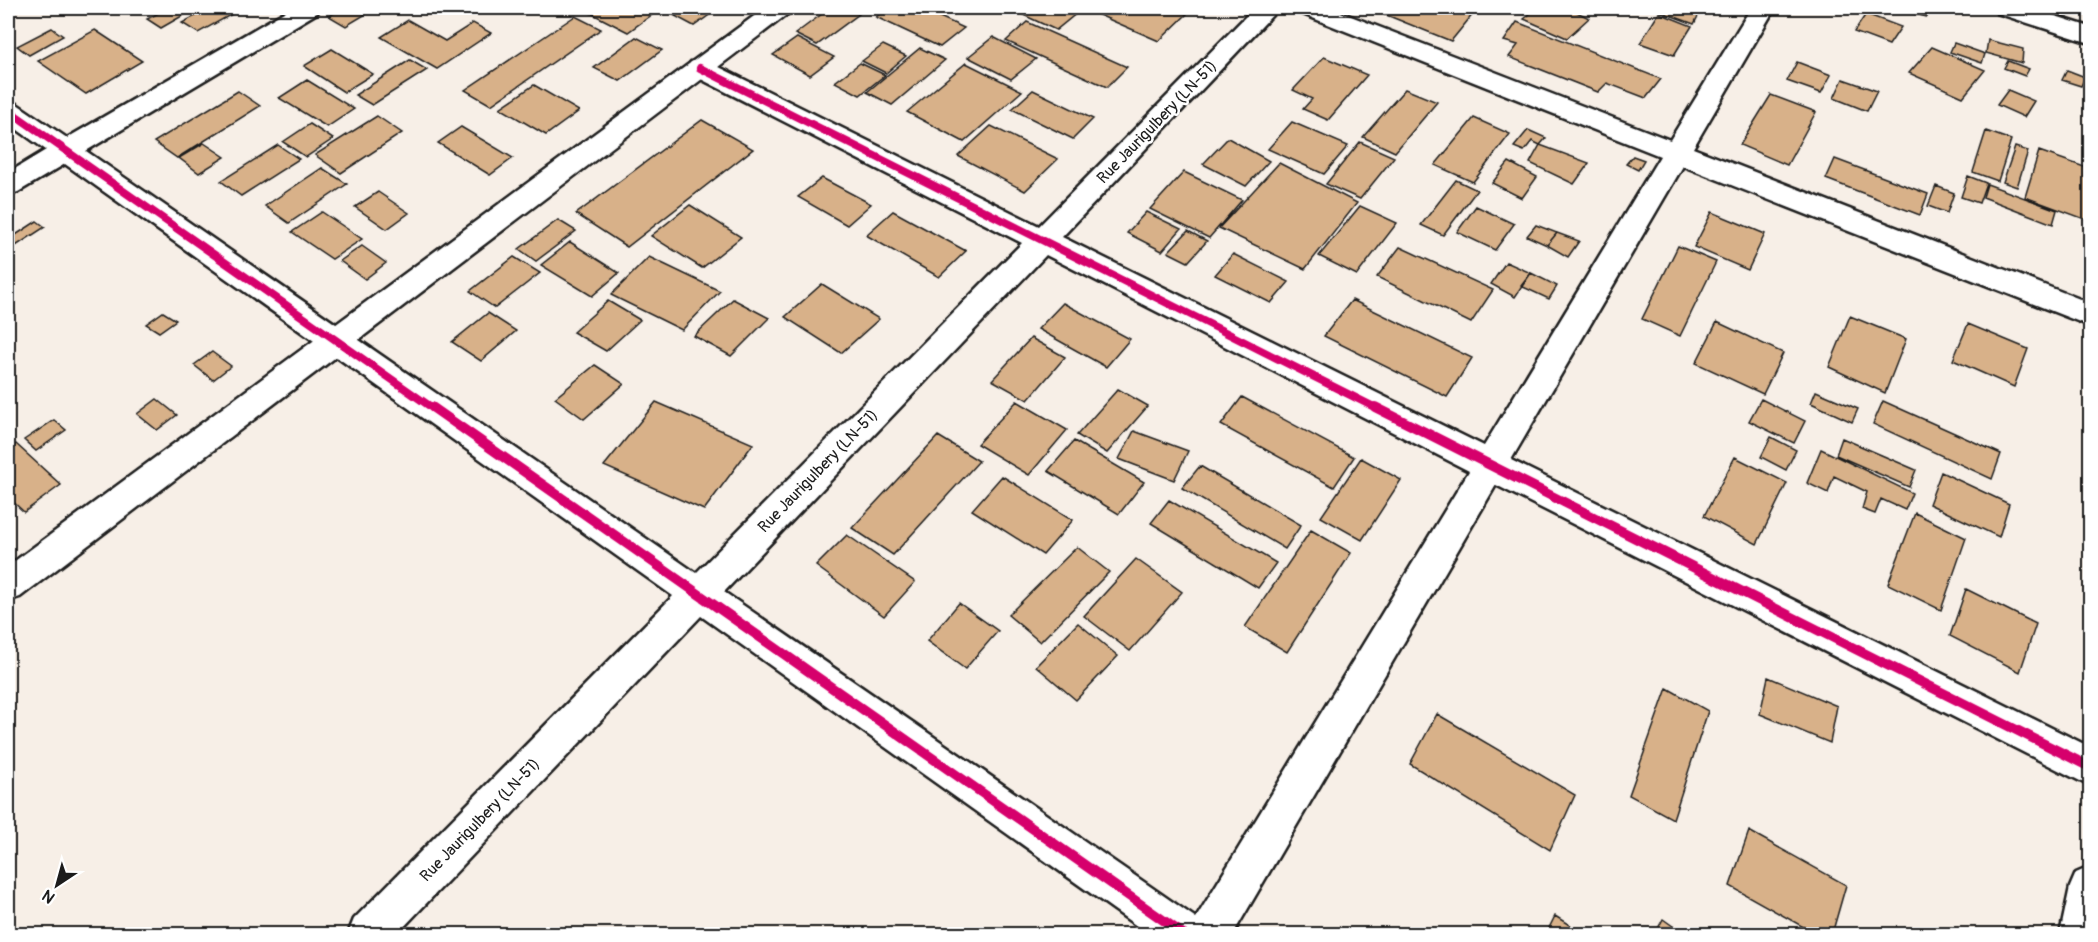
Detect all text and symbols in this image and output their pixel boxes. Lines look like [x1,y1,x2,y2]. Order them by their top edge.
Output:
street label: Rue Jaurigulbery (LN-51) [1093,56,1221,188]
street label: Rue Jaurigulbery (LN-51) [754,405,882,537]
street label: Rue Jaurigulbery (LN-51) [416,754,544,886]
north arrow [27,855,87,915]
text: N [38,885,59,908]

